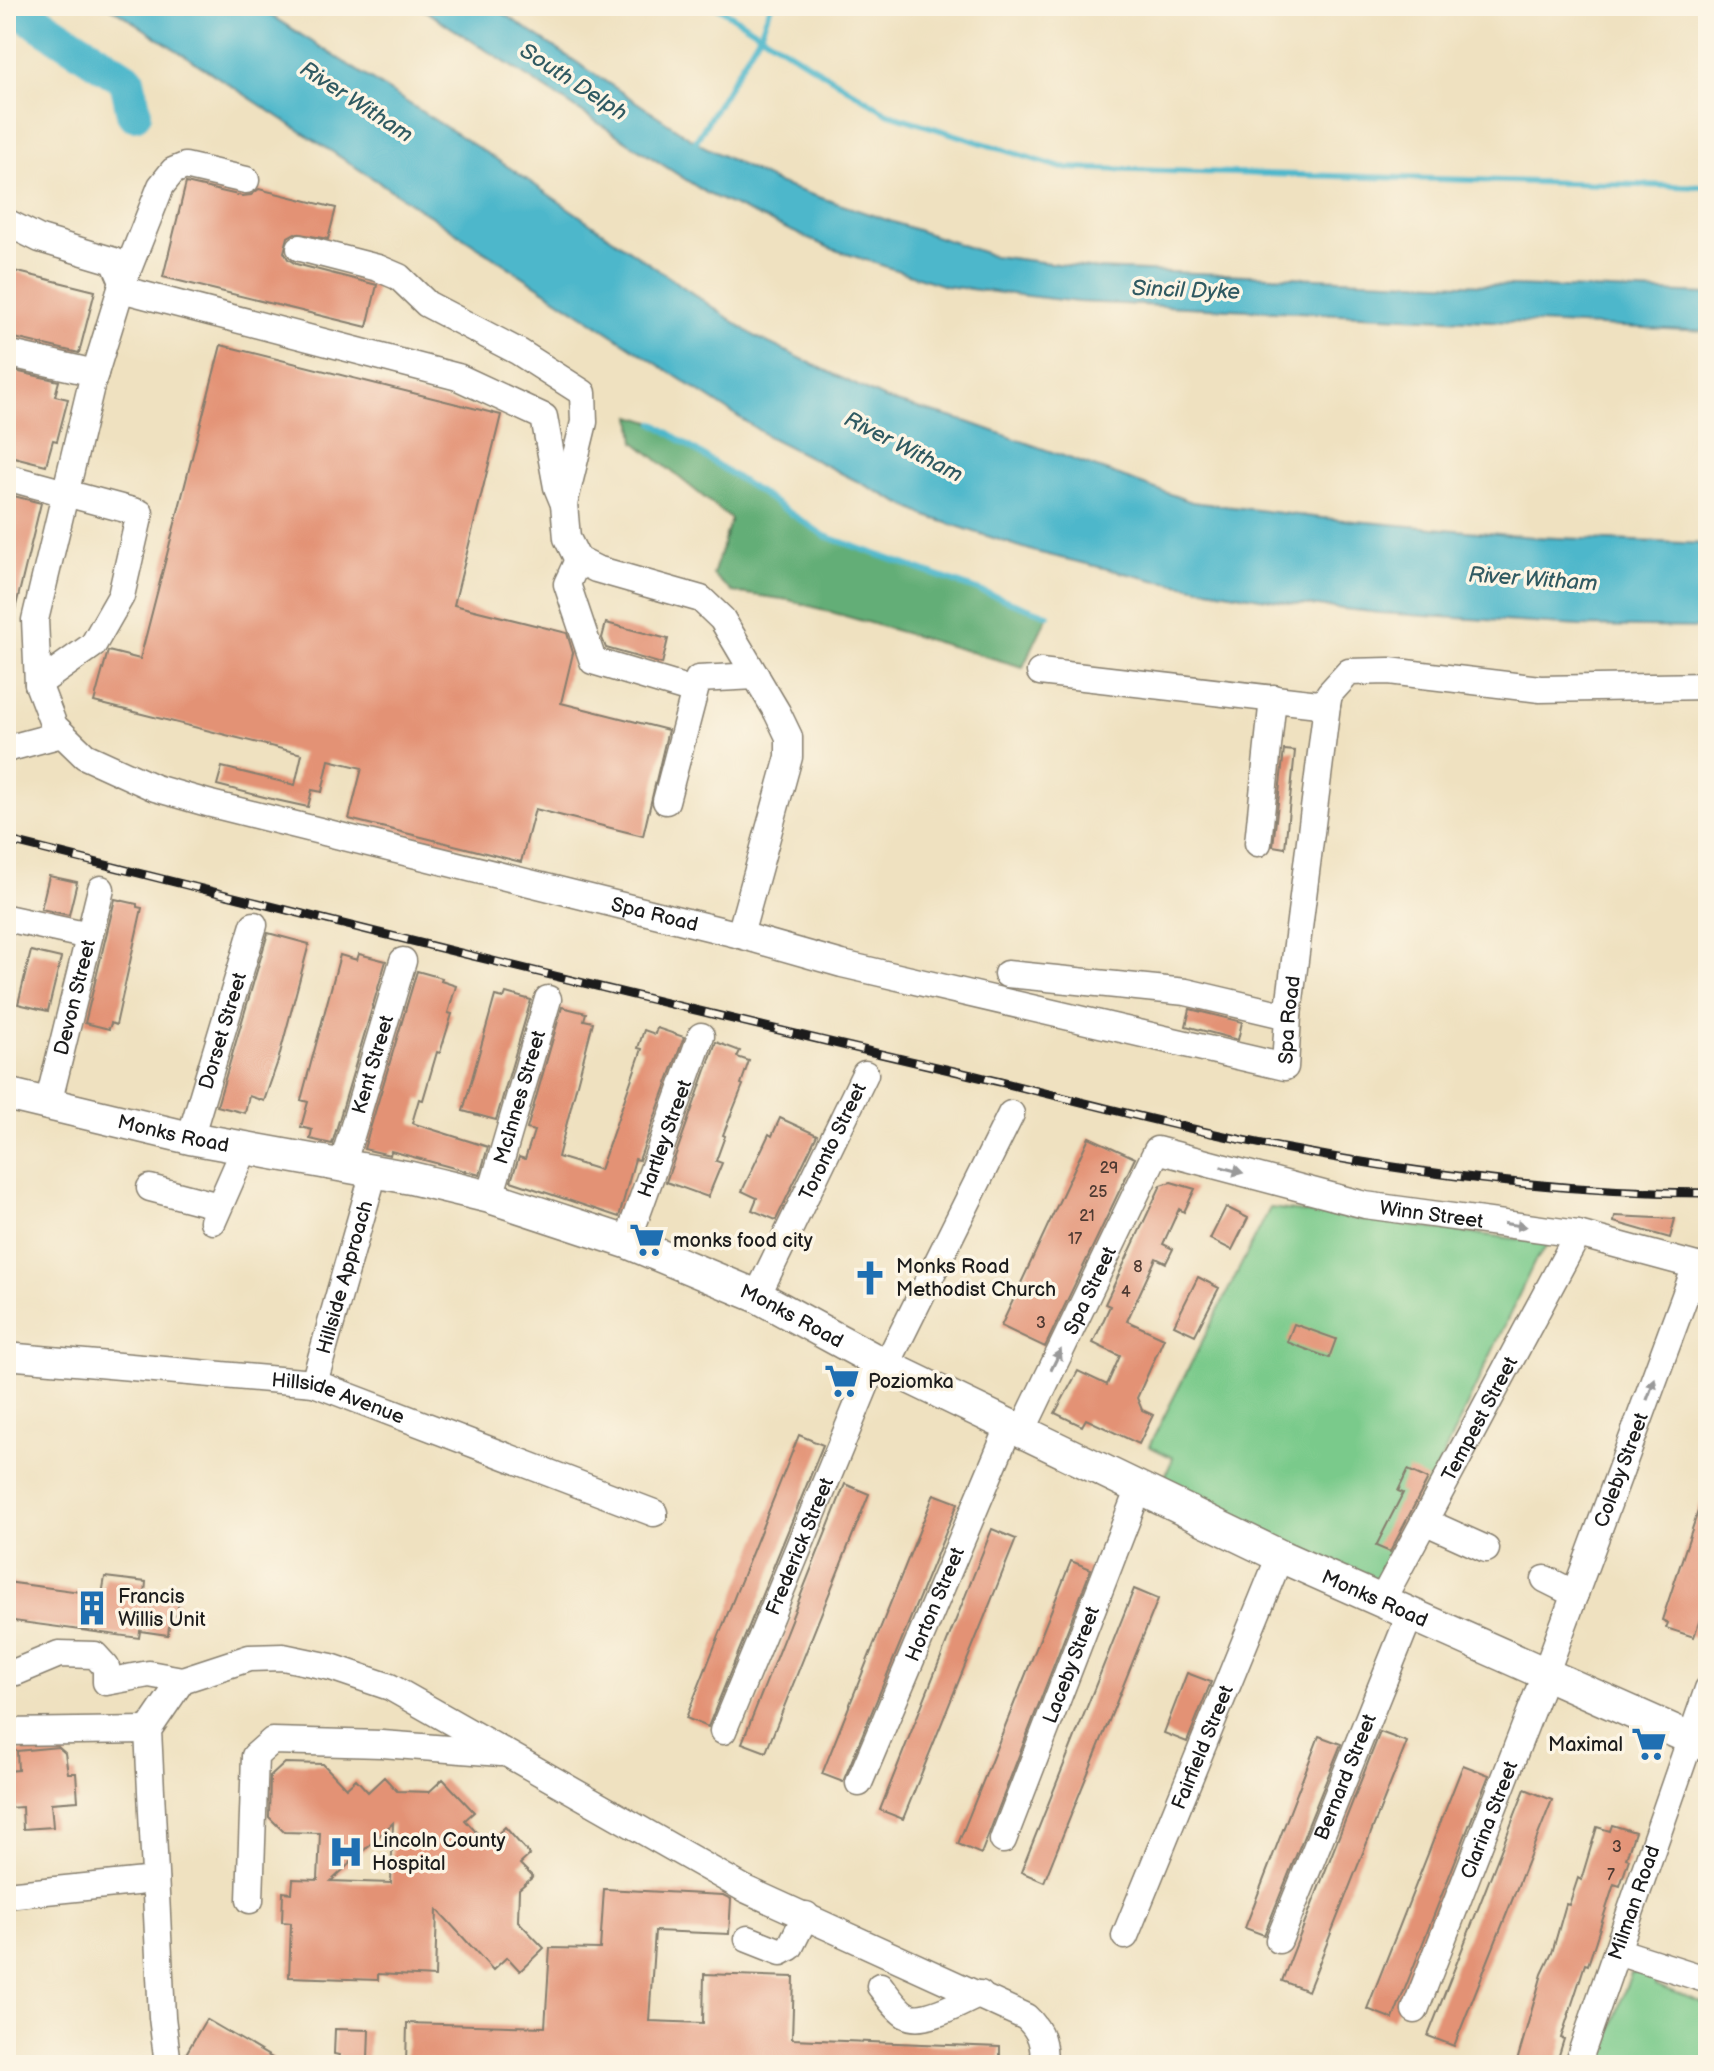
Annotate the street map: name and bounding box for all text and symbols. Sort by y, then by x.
water label: South Delph [514,38,632,127]
water label: River Witham [295,56,418,149]
water label: Sincil Dyke [1131,275,1241,306]
water label: River Witham [840,406,967,489]
water label: River Witham [1467,562,1598,597]
street label: Spa Road [609,893,701,937]
street label: Devon Street [50,937,101,1058]
street label: Dorset Street [194,970,252,1092]
street label: Spa Road [1274,974,1306,1065]
street label: Kent Street [347,1012,399,1117]
street label: McInnes Street [489,1028,551,1167]
street label: Hartley Street [633,1077,697,1201]
street label: Toronto Street [794,1079,872,1204]
street label: Monks Road [115,1110,231,1158]
house number: 29 [1100,1159,1118,1178]
one-way arrow [1220,1165,1245,1177]
house number: 25 [1089,1183,1107,1202]
street label: Winn Street [1378,1196,1485,1234]
street label: Hillside Approach [312,1198,378,1357]
house number: 21 [1079,1207,1095,1226]
one-way arrow [1502,1219,1527,1232]
supermarket icon: monks food city [628,1221,666,1259]
place label: monks food city [673,1229,813,1253]
house number: 17 [1068,1230,1082,1249]
street label: Spa Street [1059,1243,1122,1339]
place label: Monks Road Methodist Church [896,1255,1056,1302]
house number: 8 [1133,1258,1143,1277]
church icon: Monks Road Methodist Church [851,1259,889,1297]
street label: Monks Road [737,1279,847,1354]
house number: 4 [1121,1283,1131,1302]
house number: 3 [1036,1314,1046,1333]
one-way arrow [1049,1349,1063,1372]
street label: Tempest Street [1437,1353,1523,1486]
supermarket icon: Poziomka [823,1362,861,1400]
street label: Hillside Avenue [270,1368,408,1430]
place label: Poziomka [868,1370,954,1394]
one-way arrow [1645,1377,1658,1401]
street label: Coleby Street [1589,1410,1654,1531]
street label: Frederick Street [761,1474,839,1619]
street label: Horton Street [901,1544,970,1665]
street label: Monks Road [1318,1565,1431,1633]
place label: Francis Willis Unit [118,1585,206,1632]
building icon: Francis Willis Unit [73,1589,111,1627]
street label: Laceby Street [1038,1603,1105,1727]
street label: Fairfield Street [1167,1682,1239,1813]
street label: Bernard Street [1310,1711,1382,1844]
supermarket icon: Maximal [1630,1725,1668,1763]
place label: Maximal [1548,1733,1623,1757]
street label: Clarina Street [1456,1758,1523,1882]
place label: Lincoln County Hospital [372,1829,506,1876]
hospital icon: Lincoln County Hospital [327,1833,365,1871]
house number: 3 [1612,1838,1622,1857]
street label: Milman Road [1604,1843,1666,1963]
house number: 7 [1607,1866,1615,1885]

